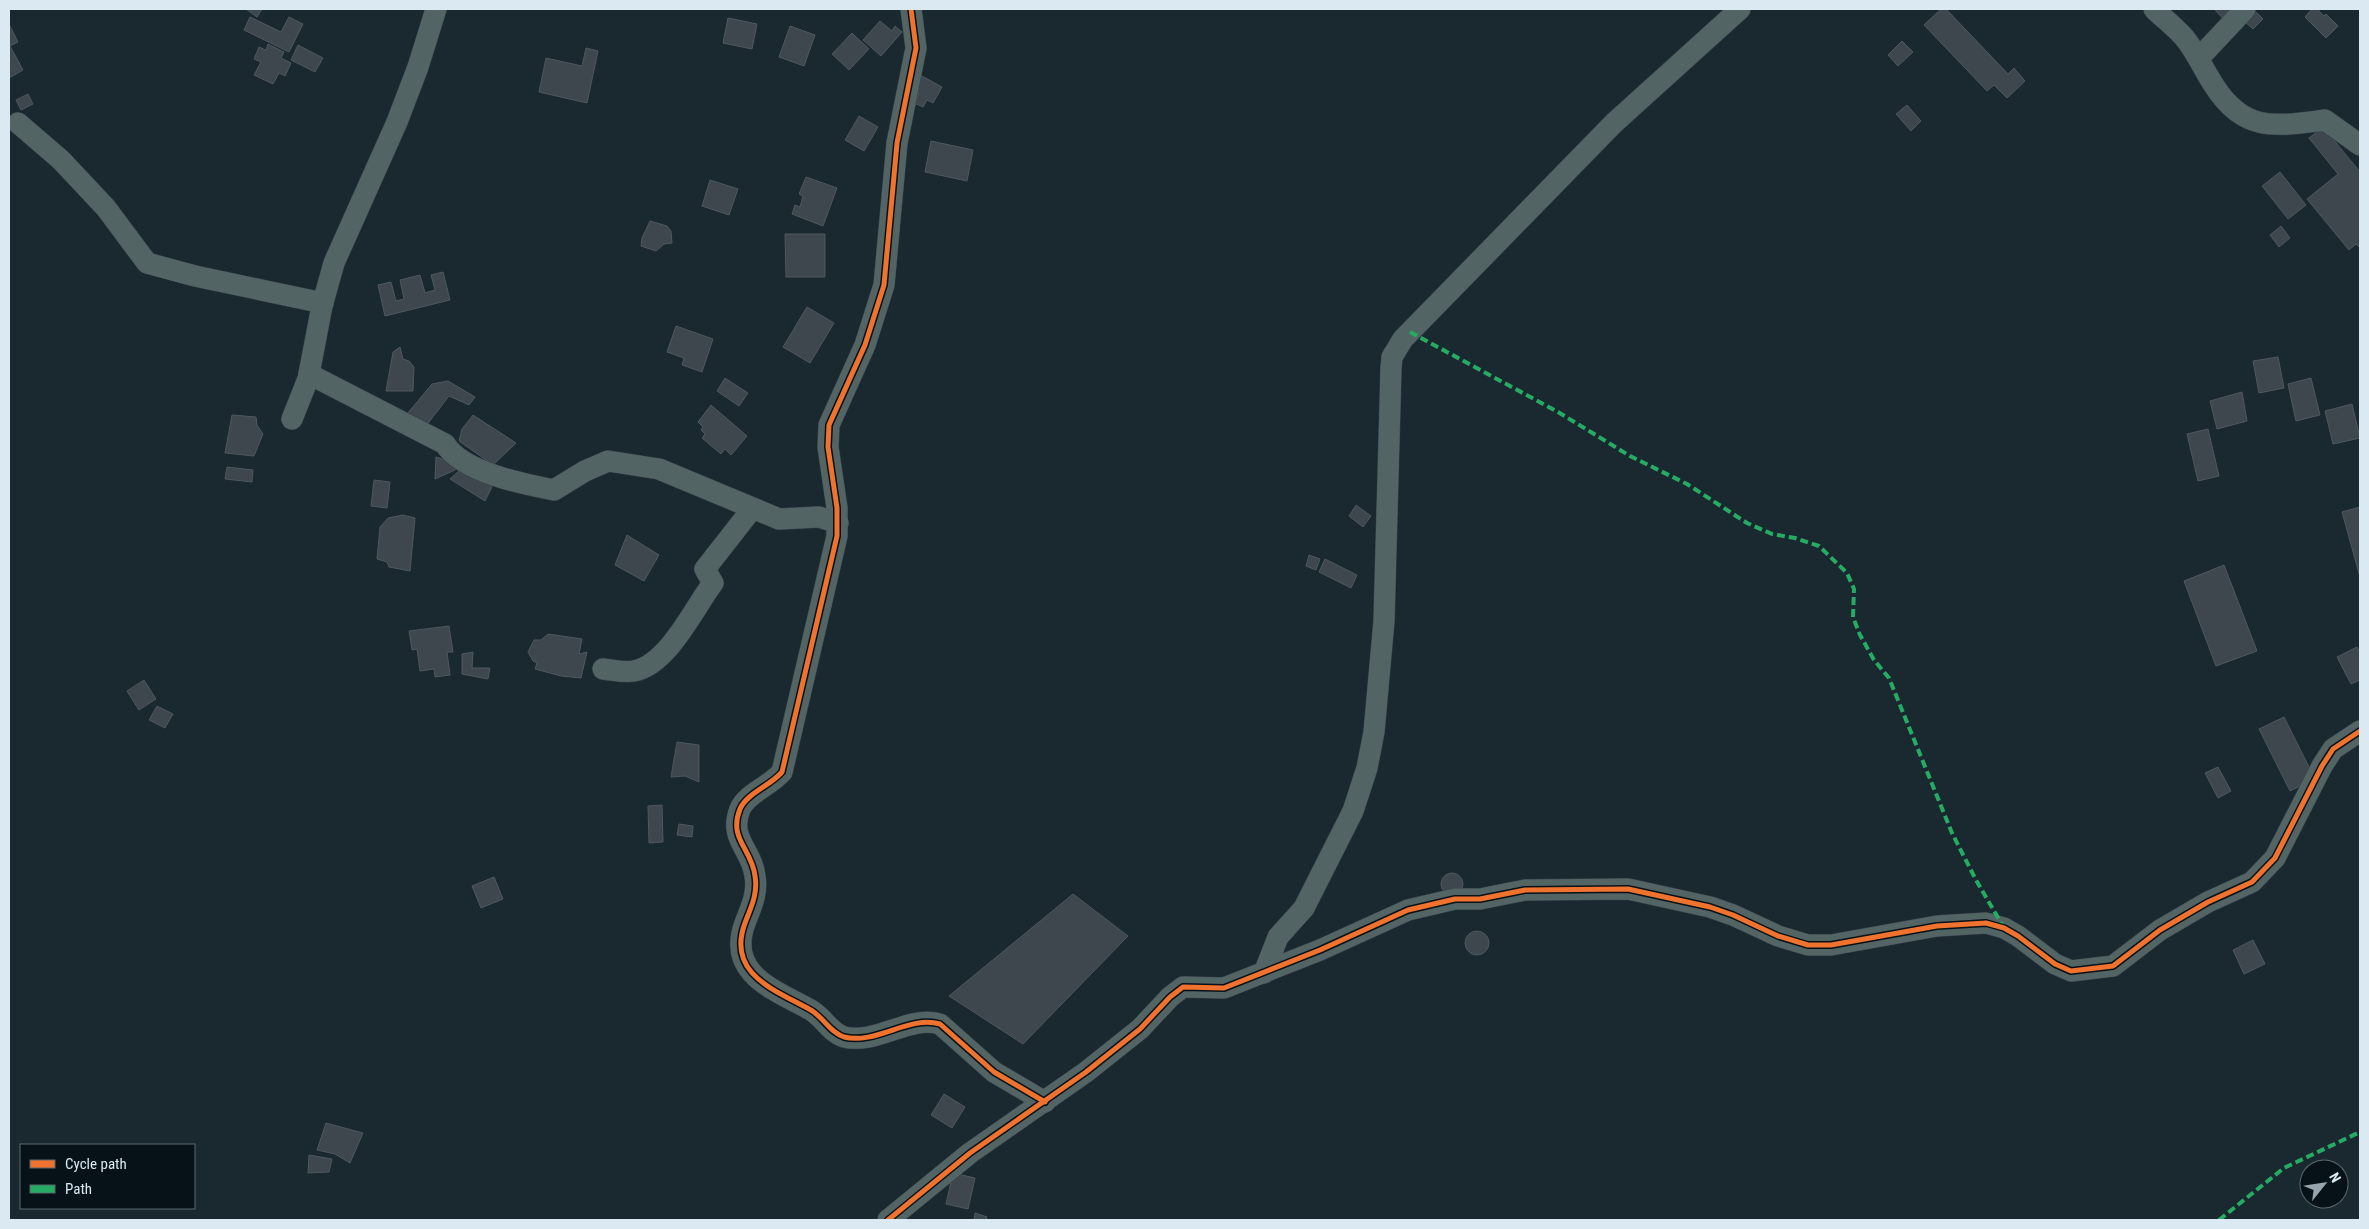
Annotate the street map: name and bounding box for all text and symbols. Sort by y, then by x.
legend [20,1144,195,1209]
text: Cycle path [65,1155,127,1173]
north arrow [2299,1159,2349,1209]
text: N [2326,1170,2344,1185]
text: Path [65,1180,92,1198]

